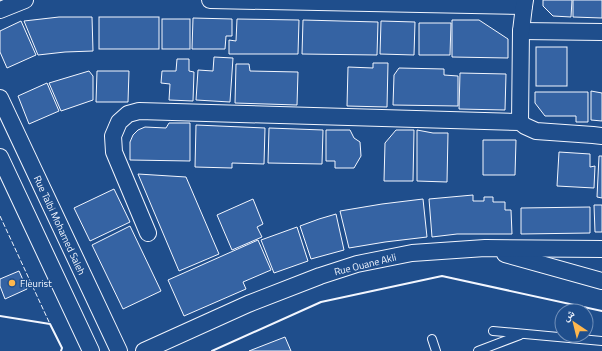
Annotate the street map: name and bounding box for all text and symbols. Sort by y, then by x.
street label: Rue Talbi Mohamed Saleh [30,173,89,277]
street label: Rue Ouane Akli [333,250,398,279]
place label: Fleurist [20,276,52,291]
marker: Fleurist [7,278,17,288]
north arrow [554,303,594,343]
text: ش [559,305,578,325]

